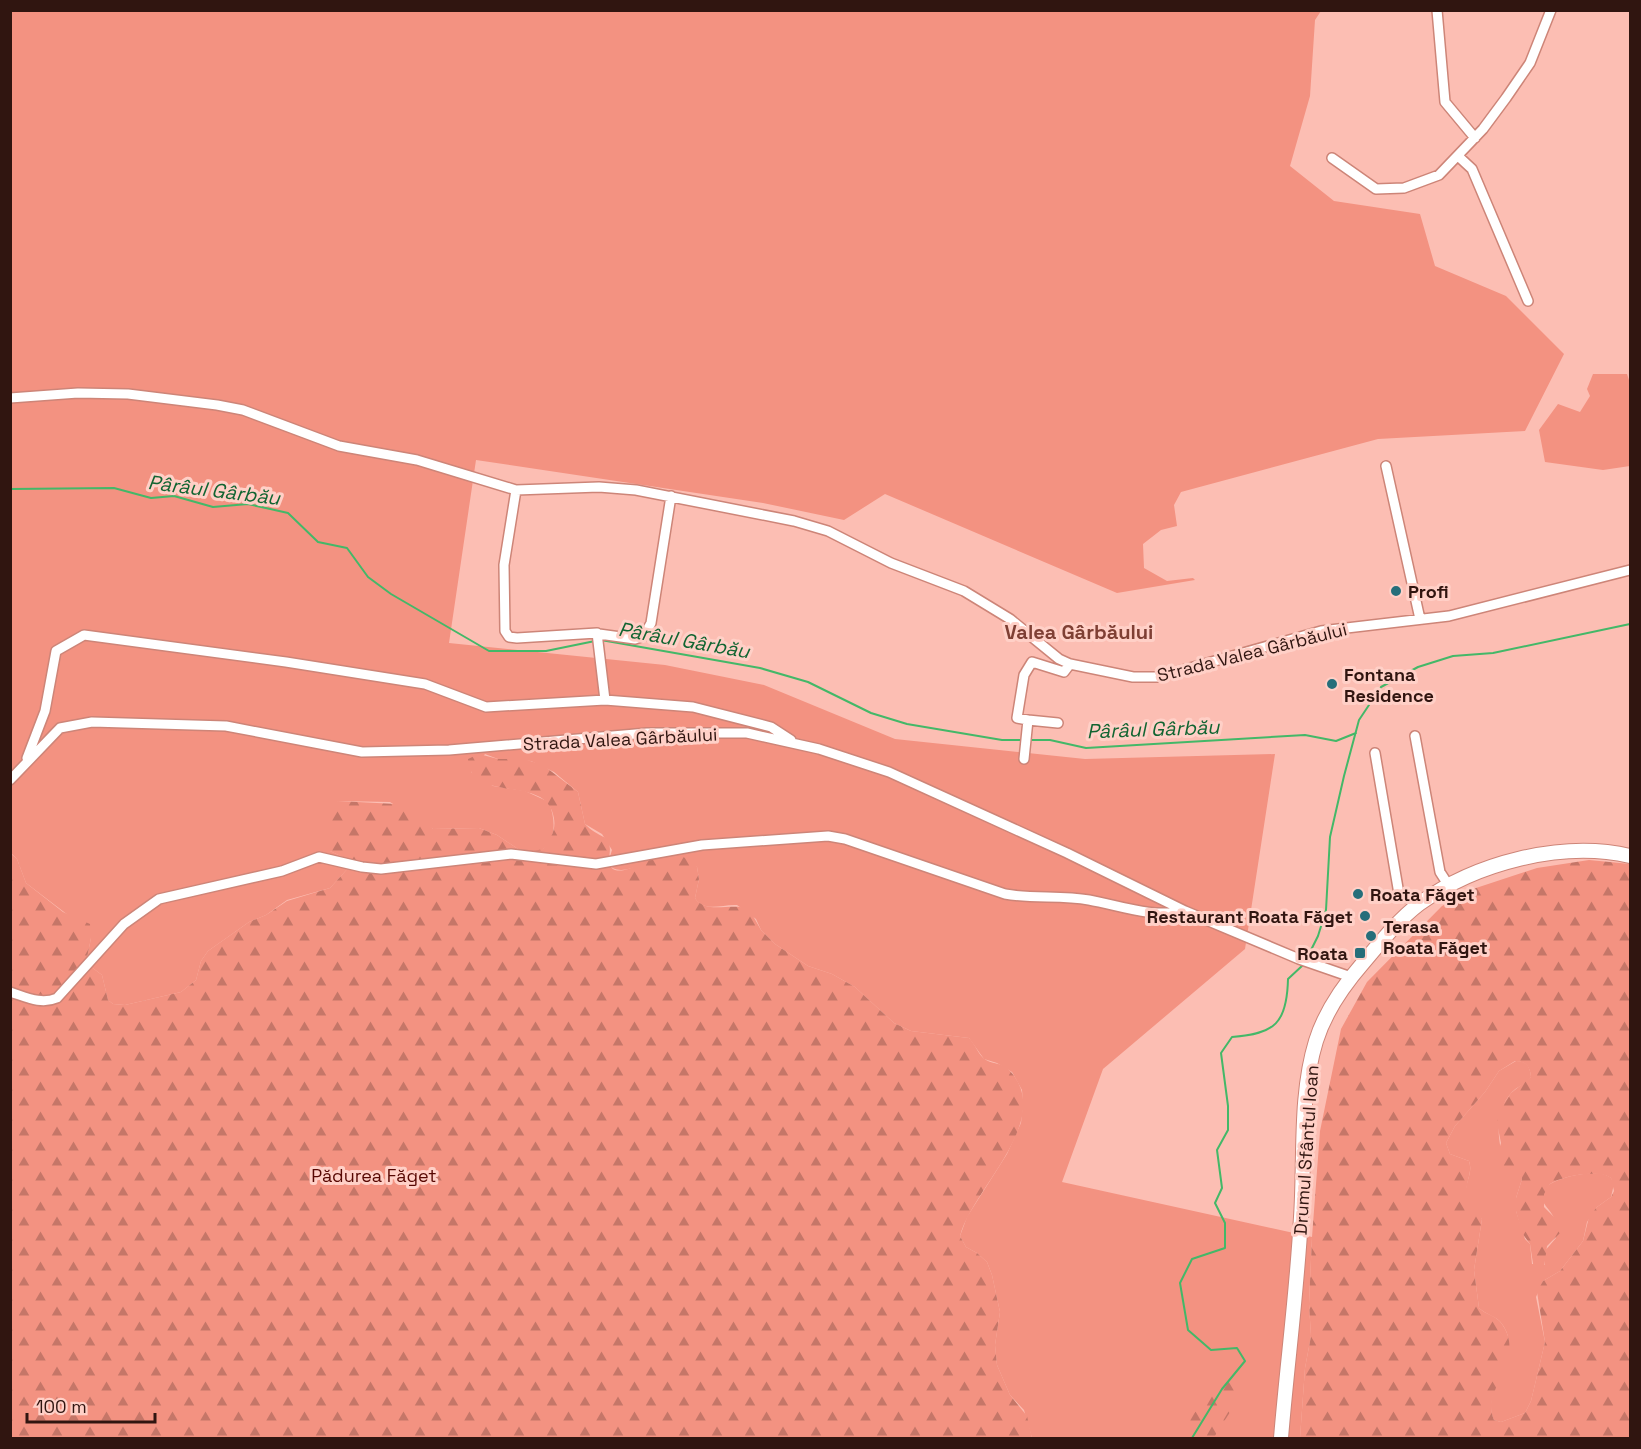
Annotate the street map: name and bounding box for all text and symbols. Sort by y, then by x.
water label: Pârâul Gârbău [147,469,283,511]
place label: Profi [1408,580,1449,603]
marker: Profi [1389,584,1403,598]
water label: Pârâul Gârbău [616,616,753,665]
street label: Strada Valea Gârbăului [1155,617,1349,687]
district label: Valea Gârbăului [1005,619,1153,645]
place label: Fontana Residence [1344,663,1434,707]
marker: Fontana Residence [1325,677,1339,691]
water label: Pârâul Gârbău [1086,714,1221,744]
street label: Strada Valea Gârbăului [522,722,718,756]
place label: Roata Făget [1370,883,1475,906]
marker: Roata Făget [1351,887,1365,901]
place label: Restaurant Roata Făget [1147,905,1353,928]
marker: Restaurant Roata Făget [1358,909,1372,923]
place label: Terasa Roata Făget [1383,915,1488,959]
marker: Terasa Roata Făget [1364,929,1378,943]
place label: Roata [1297,942,1349,965]
marker: Roata [1353,946,1367,960]
street label: Drumul Sfântul Ioan [1289,1064,1323,1236]
park label: Pădurea Făget [311,1164,437,1187]
scale bar [27,1386,154,1424]
text: 100 m [36,1395,87,1418]

